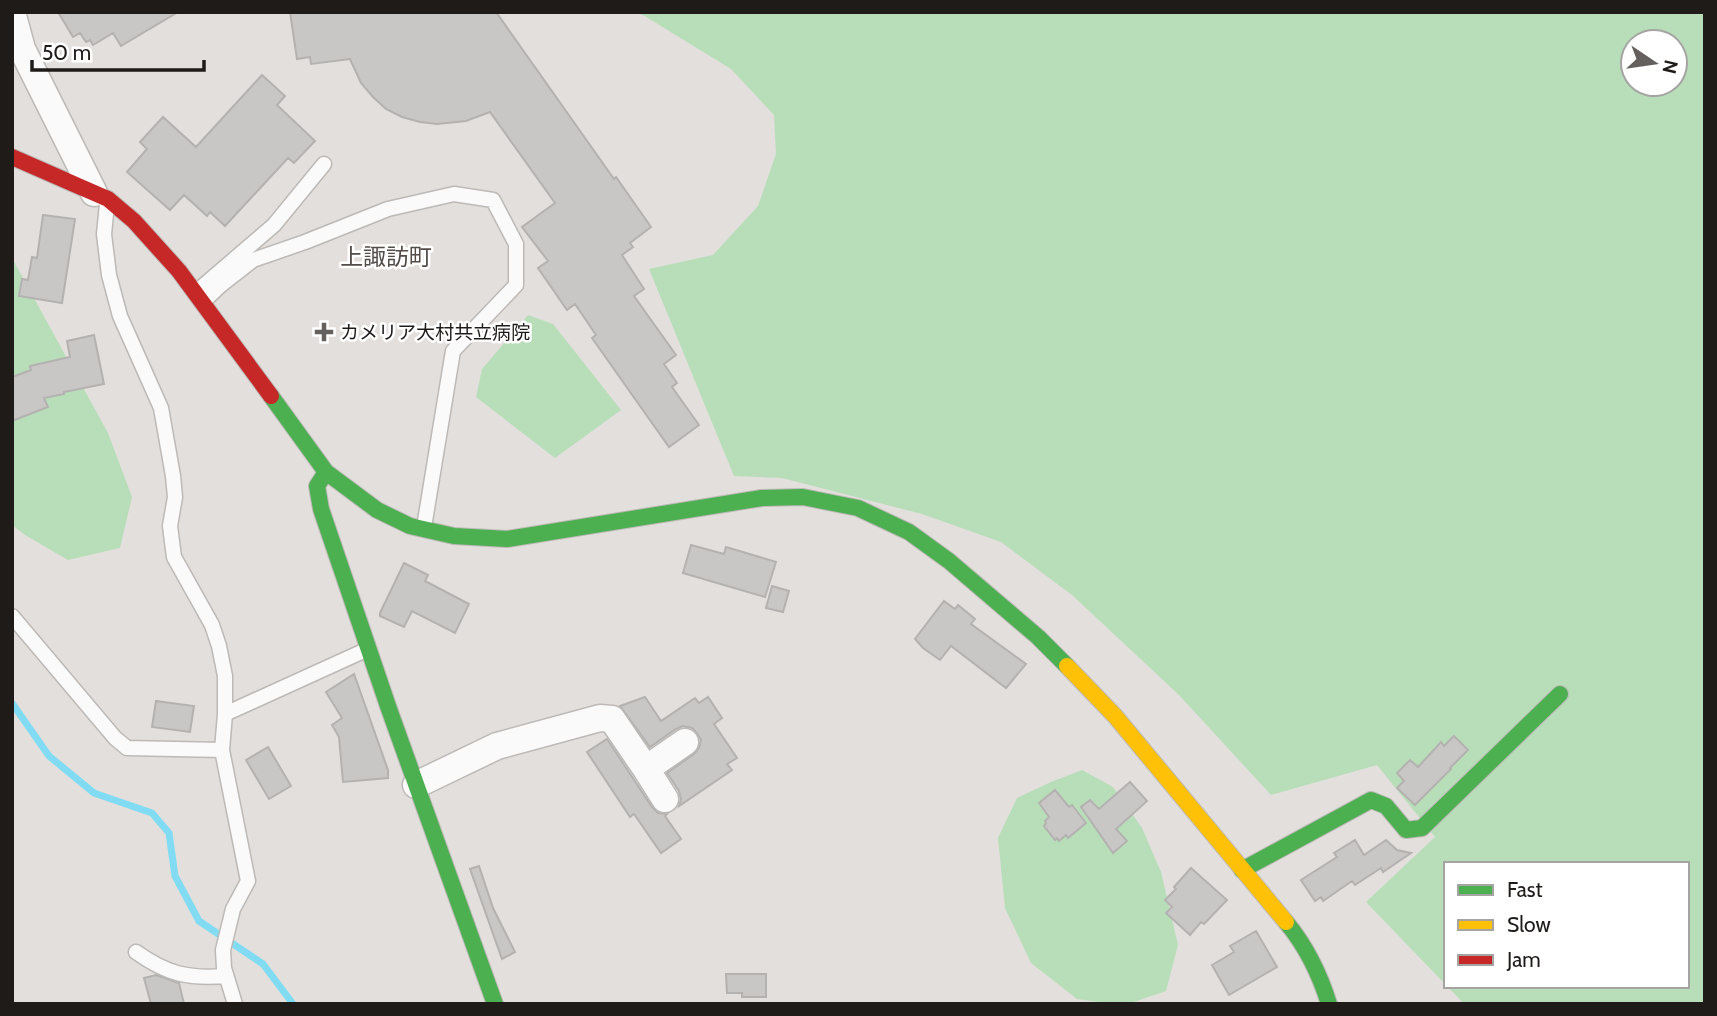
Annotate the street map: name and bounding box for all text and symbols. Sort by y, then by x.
scale bar [32,28,203,72]
north arrow [1619,28,1689,98]
text: 50 m [42,40,91,65]
text: N [1657,58,1683,76]
district label: 上諏訪町 [340,243,432,271]
place label: カメリア大村共立病院 [340,321,530,344]
marker: カメリア大村共立病院 [314,322,334,342]
legend [1444,862,1689,988]
text: Fast [1507,877,1543,902]
text: Slow [1507,912,1551,937]
text: Jam [1506,947,1541,972]

